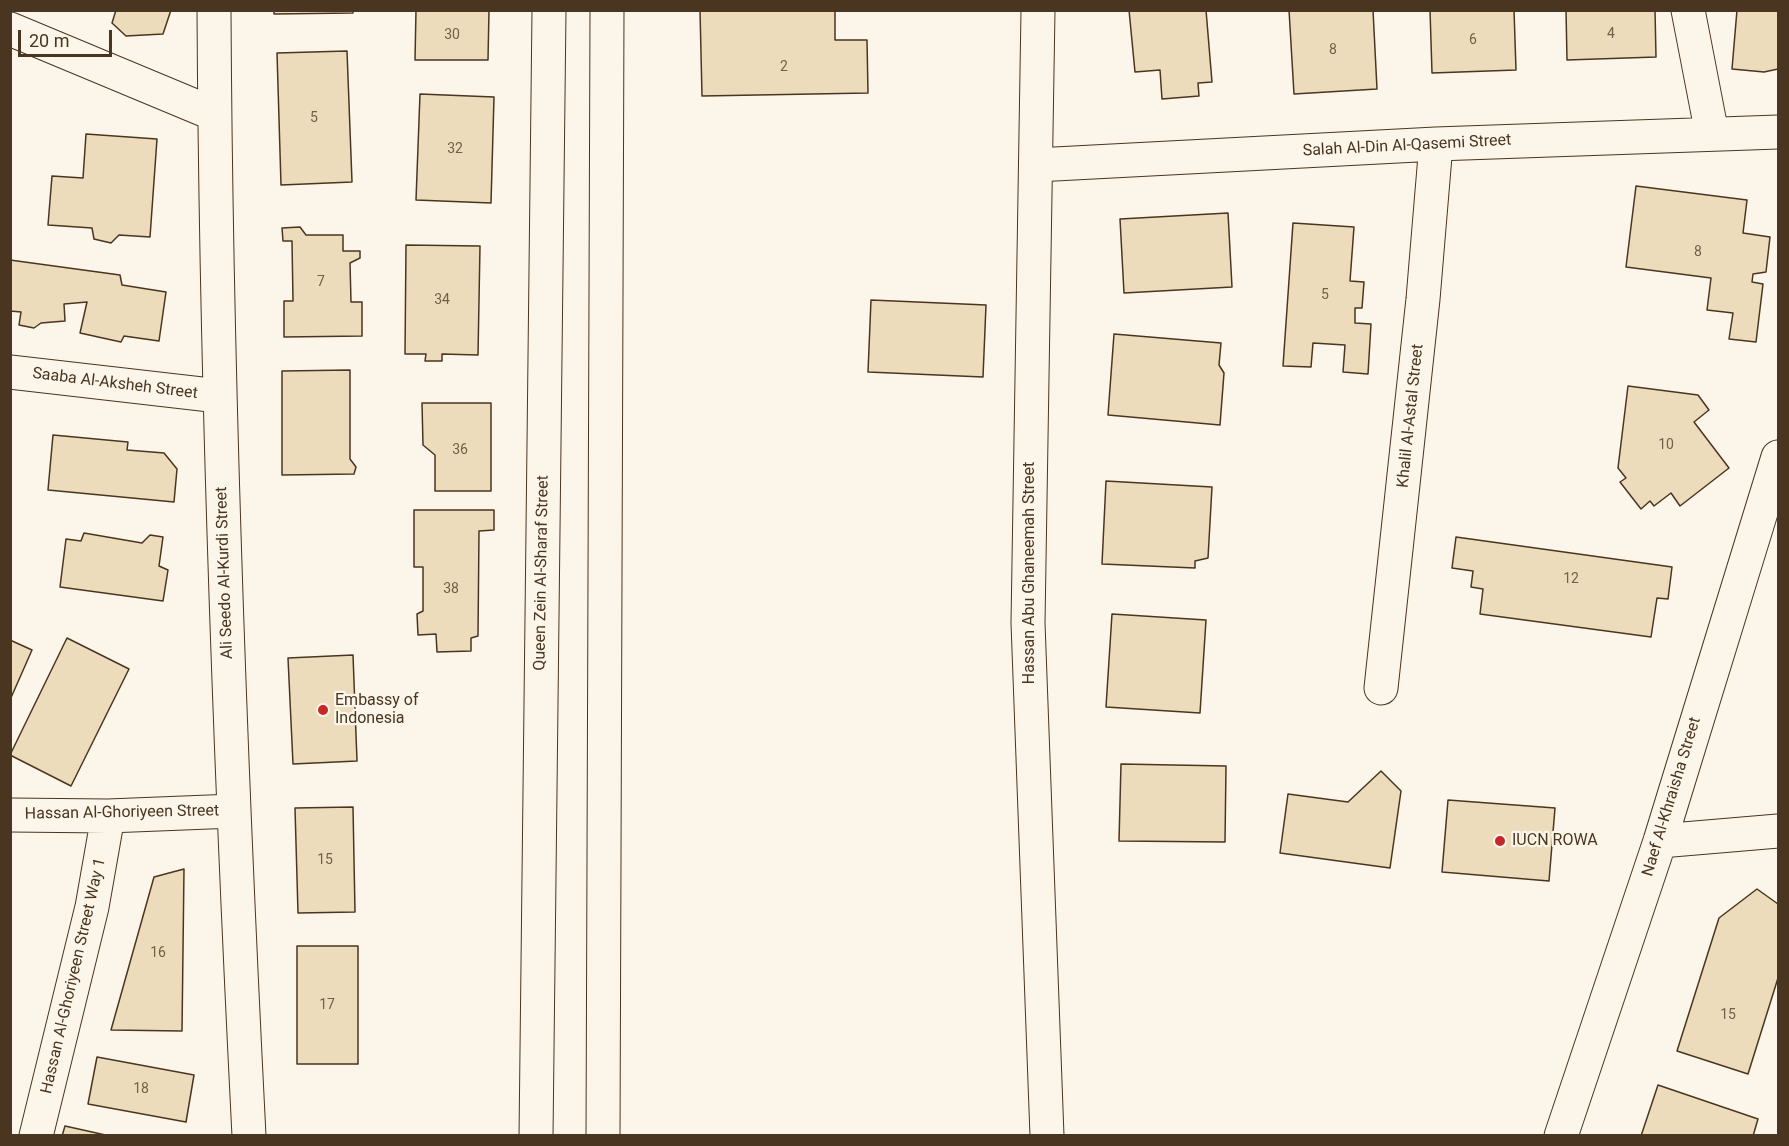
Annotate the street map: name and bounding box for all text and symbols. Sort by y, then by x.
scale bar [21,18,116,56]
house number: 4 [1607,26,1615,42]
house number: 30 [444,27,460,43]
text: 20 m [29,30,69,51]
house number: 6 [1469,32,1477,48]
house number: 8 [1329,42,1337,58]
house number: 2 [780,59,788,75]
house number: 5 [310,110,318,126]
street label: Salah Al-Din Al-Qasemi Street [1302,131,1512,161]
house number: 32 [447,141,463,157]
house number: 8 [1694,244,1702,260]
house number: 7 [317,274,325,290]
house number: 5 [1321,287,1329,303]
house number: 34 [434,292,450,308]
street label: Khalil Al-Astal Street [1394,343,1428,489]
street label: Saaba Al-Aksheh Street [31,364,199,404]
house number: 10 [1658,437,1674,453]
house number: 36 [452,442,468,458]
street label: Hassan Abu Ghaneemah Street [1020,462,1040,684]
street label: Queen Zein Al-Sharaf Street [531,475,553,671]
street label: Ali Seedo Al-Kurdi Street [212,486,238,660]
house number: 12 [1563,571,1579,587]
house number: 38 [443,581,459,597]
place label: Embassy of Indonesia [335,691,419,729]
marker: Embassy of Indonesia [316,703,330,717]
street label: Naef Al-Khraisha Street [1639,715,1705,879]
street label: Hassan Al-Ghoriyeen Street [25,802,219,824]
place label: IUCN ROWA [1512,831,1598,851]
marker: IUCN ROWA [1493,834,1507,848]
house number: 15 [317,852,333,868]
street label: Hassan Al-Ghoriyeen Street Way 1 [37,856,111,1096]
house number: 16 [150,945,166,961]
house number: 17 [319,997,335,1013]
house number: 15 [1720,1007,1736,1023]
house number: 18 [133,1081,149,1097]

